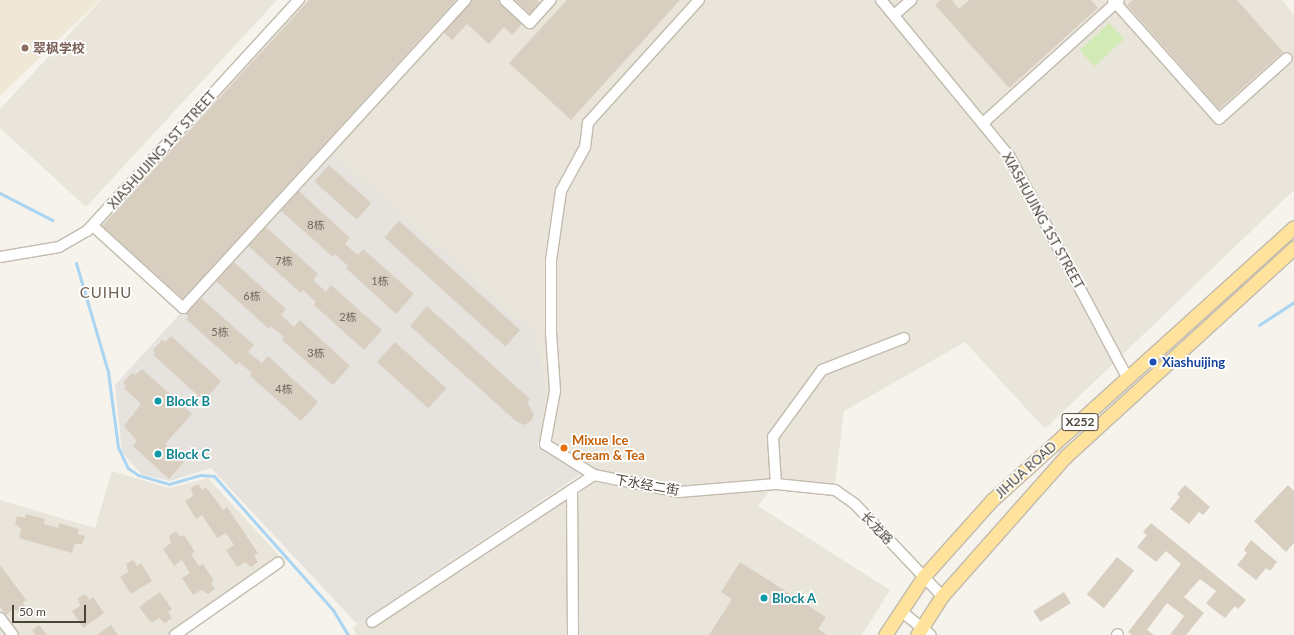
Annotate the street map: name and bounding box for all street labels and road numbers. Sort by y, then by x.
street label: XIASHUIJING 1ST STREET [105,88,219,212]
street label: XIASHUIJING 1ST STREET [999,150,1087,292]
road number: X252 [1061,412,1099,432]
street label: JIHUA ROAD [992,438,1060,502]
street label: 下水经二街 [614,472,680,498]
street label: 长龙路 [858,509,896,547]

